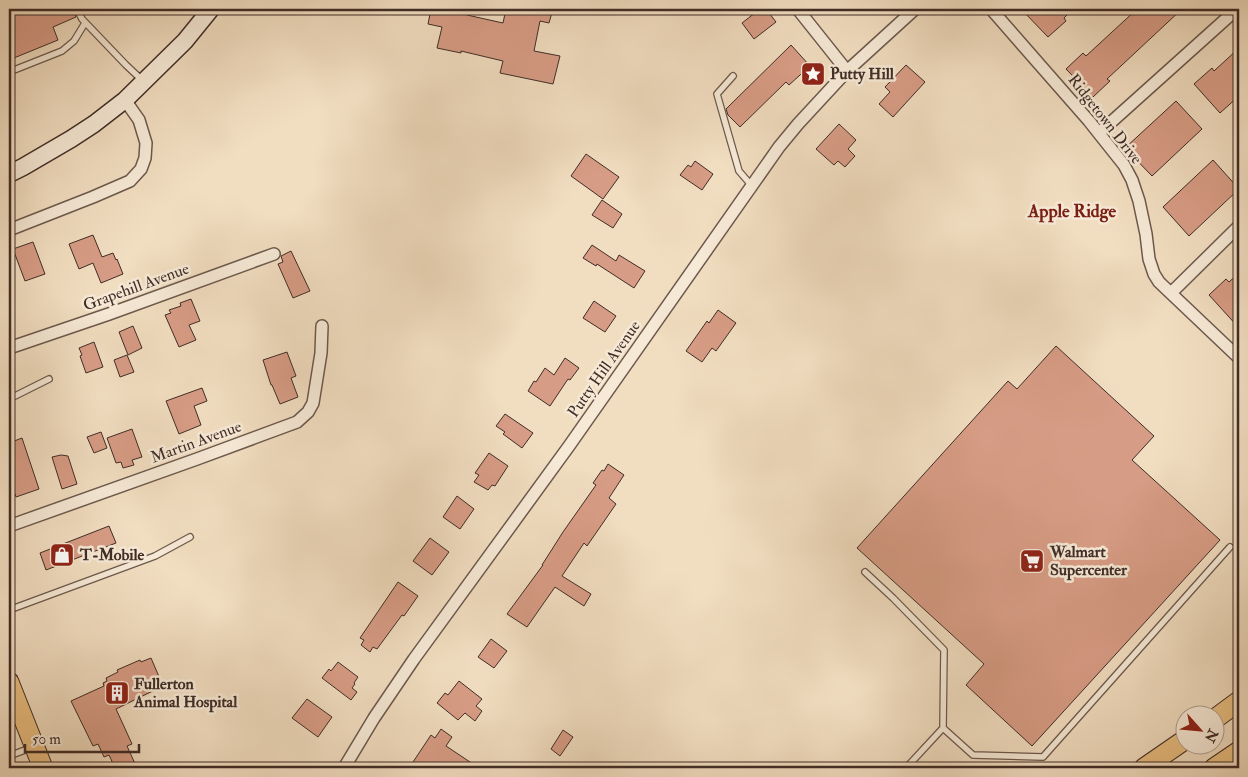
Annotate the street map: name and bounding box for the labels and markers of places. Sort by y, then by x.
place icon: Putty Hill [800,61,826,87]
place label: Putty Hill [830,64,895,85]
shop icon: T-Mobile [49,542,75,568]
place label: Walmart Supercenter [1049,542,1128,581]
place label: T-Mobile [79,545,145,565]
supermarket icon: Walmart Supercenter [1019,548,1045,574]
place label: Fullerton Animal Hospital [133,674,238,713]
building icon: Fullerton Animal Hospital [104,680,130,706]

